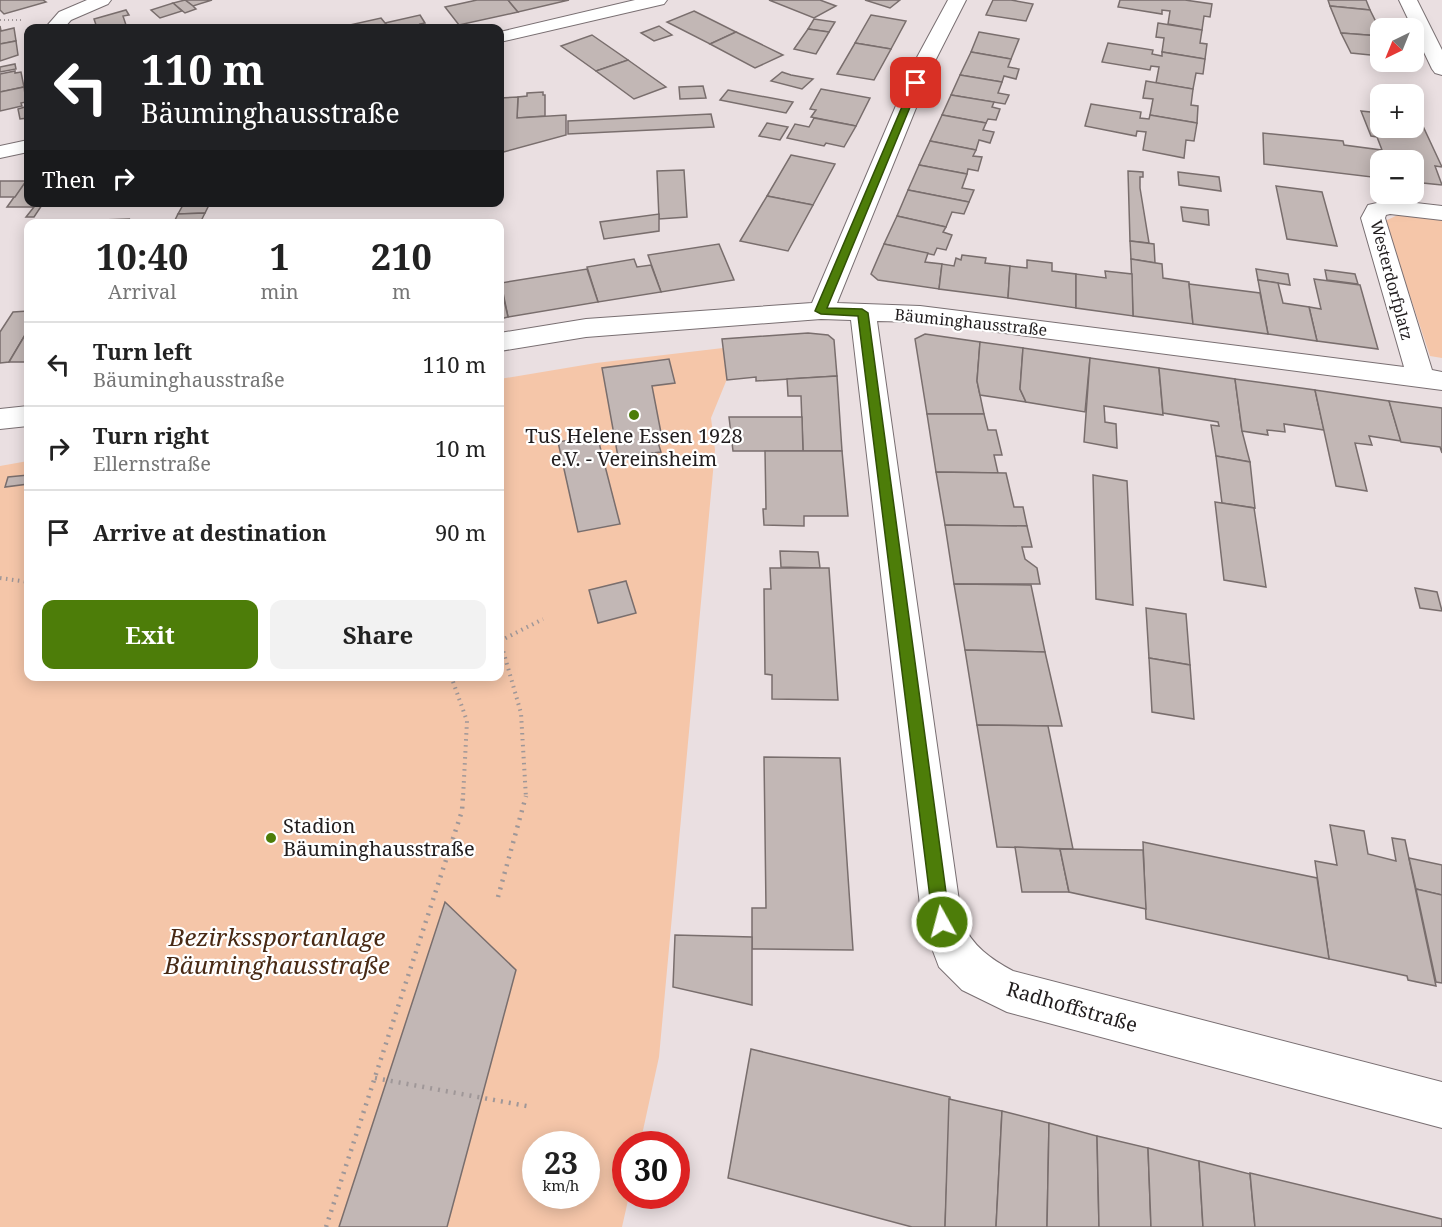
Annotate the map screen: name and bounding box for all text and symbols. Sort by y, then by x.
north arrow [1370,18,1424,72]
map controls [1370,18,1424,204]
text: 110 m [141,40,265,97]
icon: left [42,48,120,126]
pin [890,57,941,108]
icon: arrive [899,66,932,99]
button: + [1370,84,1424,138]
text: Bäuminghausstraße [141,94,400,131]
button: − [1370,150,1424,204]
icon: right [107,162,140,195]
text: Then [42,164,95,194]
street label: Westerdorfplatz [1365,218,1419,342]
text: 10:40 [96,232,188,281]
text: 1 [269,232,290,281]
text: 210 [371,232,432,281]
text: Arrival [108,278,176,305]
text: min [261,278,299,305]
text: m [392,278,411,305]
street label: Bäuminghausstraße [894,303,1048,341]
text: Turn left [93,336,192,366]
icon: left [42,348,75,381]
text: 110 m [423,349,486,379]
text: Bäuminghausstraße [93,366,285,393]
marker: TuS Helene Essen 1928 e.V. - Vereinsheim [627,408,641,422]
text: Turn right [93,420,209,450]
place label: TuS Helene Essen 1928 e.V. - Vereinsheim [525,422,743,472]
icon: right [42,432,75,465]
text: 10 m [435,433,486,463]
text: Ellernstraße [93,450,211,477]
icon: arrive [42,516,75,549]
text: Arrive at destination [93,517,327,547]
text: 90 m [435,517,486,547]
button: Exit [42,600,258,669]
button: Share [270,600,486,669]
place label: Stadion Bäuminghausstraße [283,812,475,862]
marker: Stadion Bäuminghausstraße [264,831,278,845]
position arrow [910,890,974,954]
park label: Bezirkssportanlage Bäuminghausstraße [163,920,390,981]
street label: Radhoffstraße [1004,975,1141,1038]
speed limit sign: 30 [612,1131,690,1209]
text: 23 [544,1142,578,1183]
text: km/h [543,1175,579,1195]

